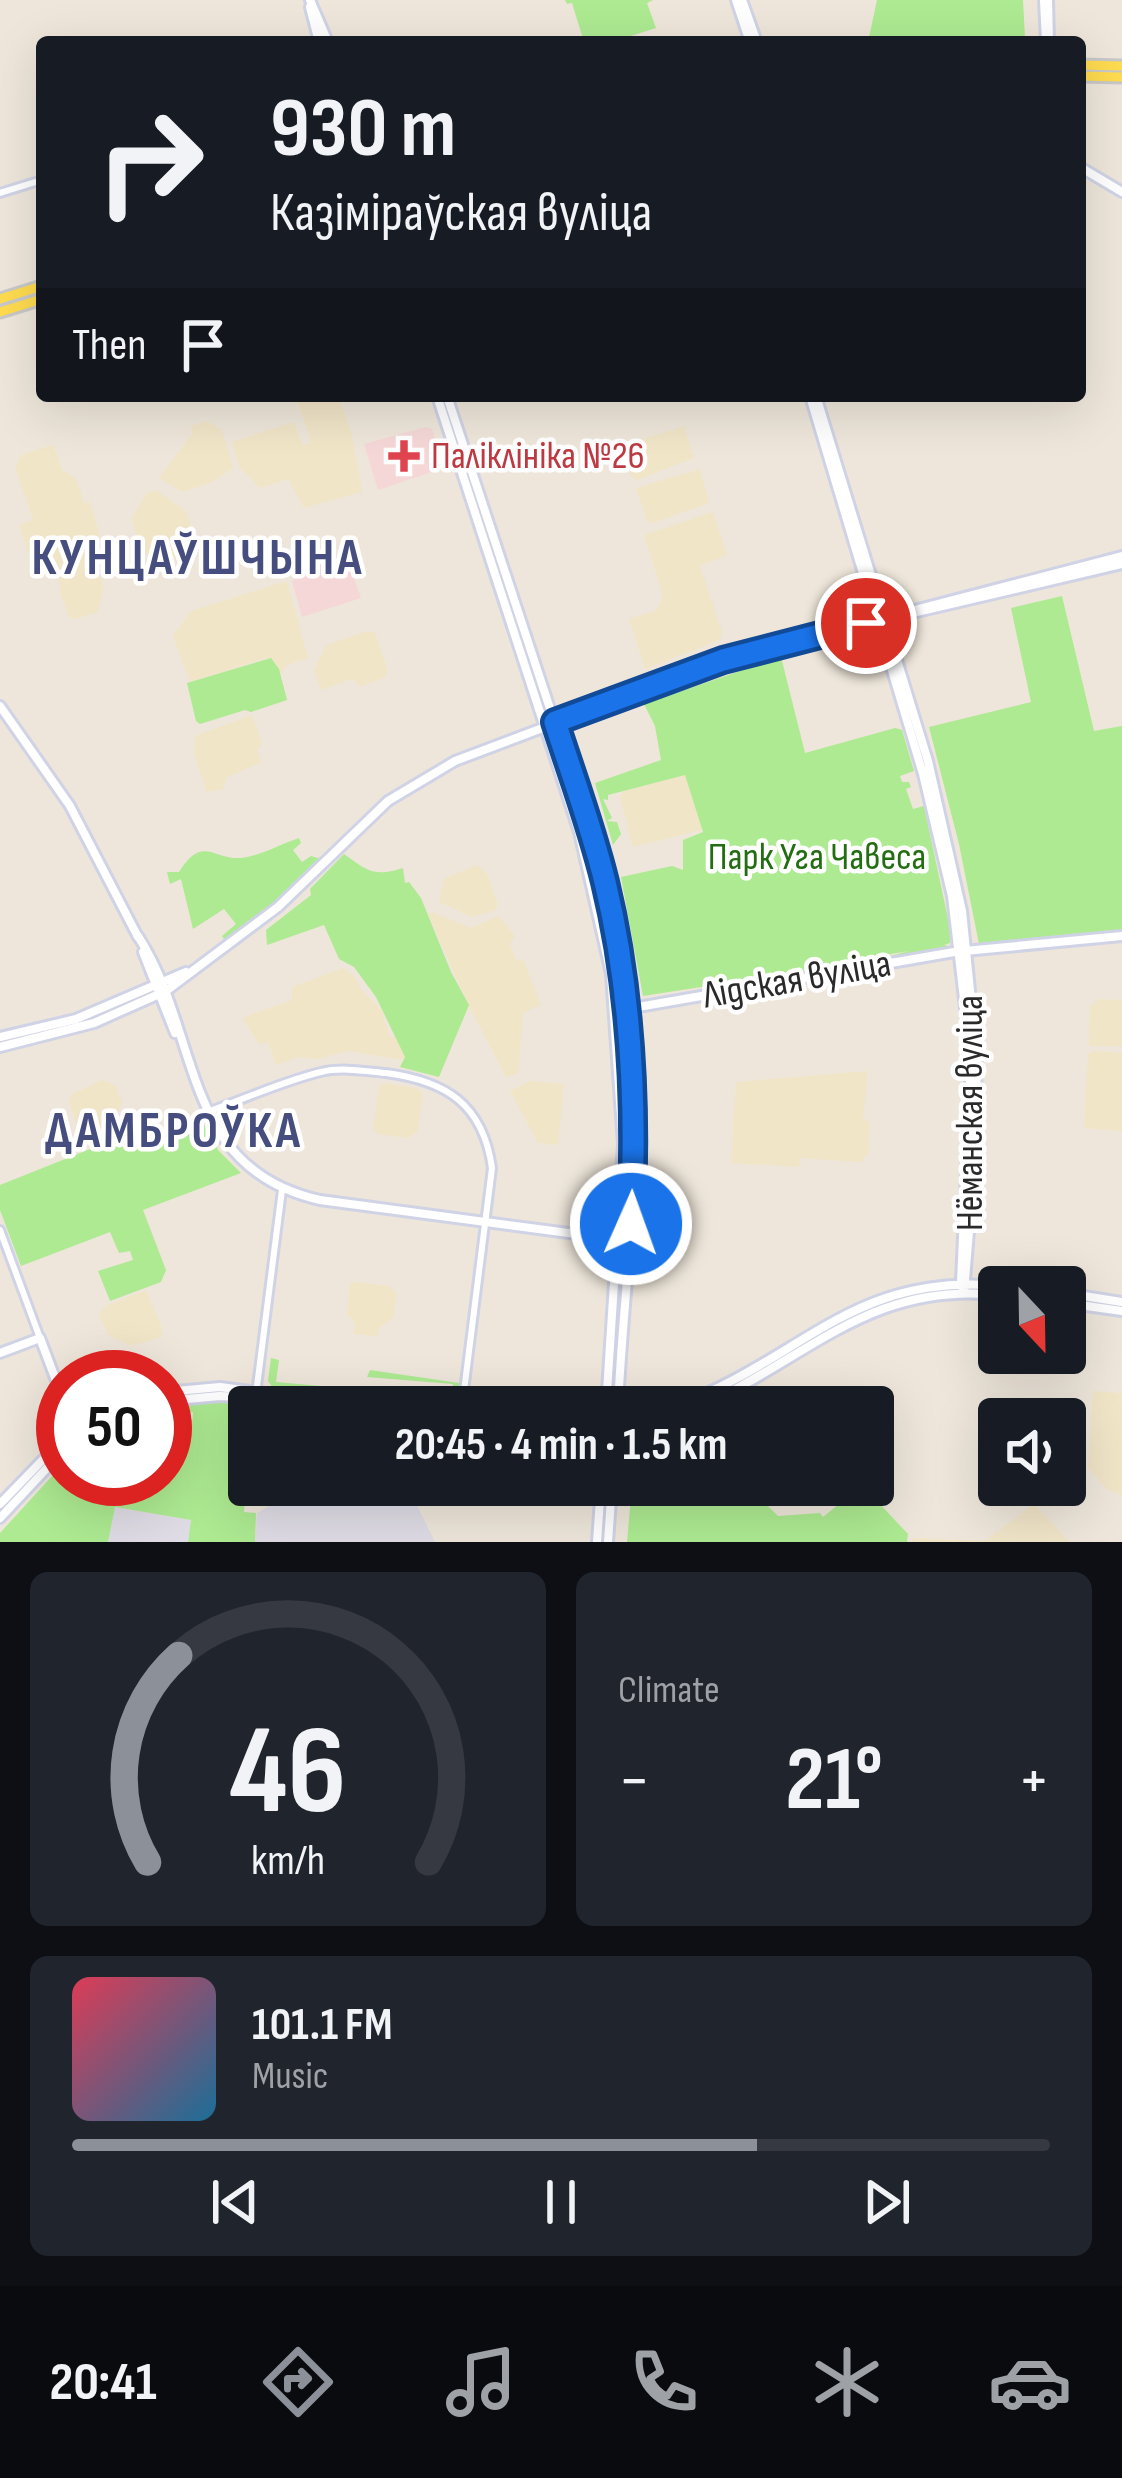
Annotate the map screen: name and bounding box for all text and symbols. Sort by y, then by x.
text: 930 m [270,79,456,180]
icon: right [72,84,228,240]
text: Казіміраўская вуліца [270,181,652,246]
icon: arrive [170,312,236,378]
text: Then [72,318,146,373]
place label: Паліклініка №26 [431,433,645,480]
marker: Паліклініка №26 [388,440,420,472]
district label: КУНЦАЎШЧЫНА [32,528,364,589]
pin [815,572,917,674]
icon: arrive [833,590,899,656]
park label: Парк Уга Чавеса [708,834,926,881]
street label: Лідская вуліца [698,940,895,1020]
street label: Нёманская вуліца [947,995,994,1231]
district label: ДАМБРОЎКА [45,1101,303,1162]
position arrow [568,1161,694,1287]
north arrow [978,1266,1086,1374]
map controls [978,1266,1086,1506]
speed limit sign: 50 [36,1350,192,1506]
button: sound [978,1398,1086,1506]
text: 20:45 · 4 min · 1.5 km [395,1418,727,1473]
text: Climate [618,1667,720,1714]
text: 46 [230,1699,346,1848]
text: 21° [785,1727,883,1835]
text: − [618,1742,650,1821]
text: + [1018,1742,1050,1821]
text: km/h [251,1835,325,1887]
text: 101.1 FM [252,1998,392,2053]
text: Music [252,2053,328,2100]
icon: previous [202,2169,268,2235]
icon: pause [528,2169,594,2235]
icon: next [854,2169,920,2235]
icon: directions [256,2340,340,2424]
icon: music [439,2340,523,2424]
icon: phone [622,2340,706,2424]
icon: climate [805,2340,889,2424]
icon: car [988,2340,1072,2424]
text: 20:41 [50,2350,157,2415]

